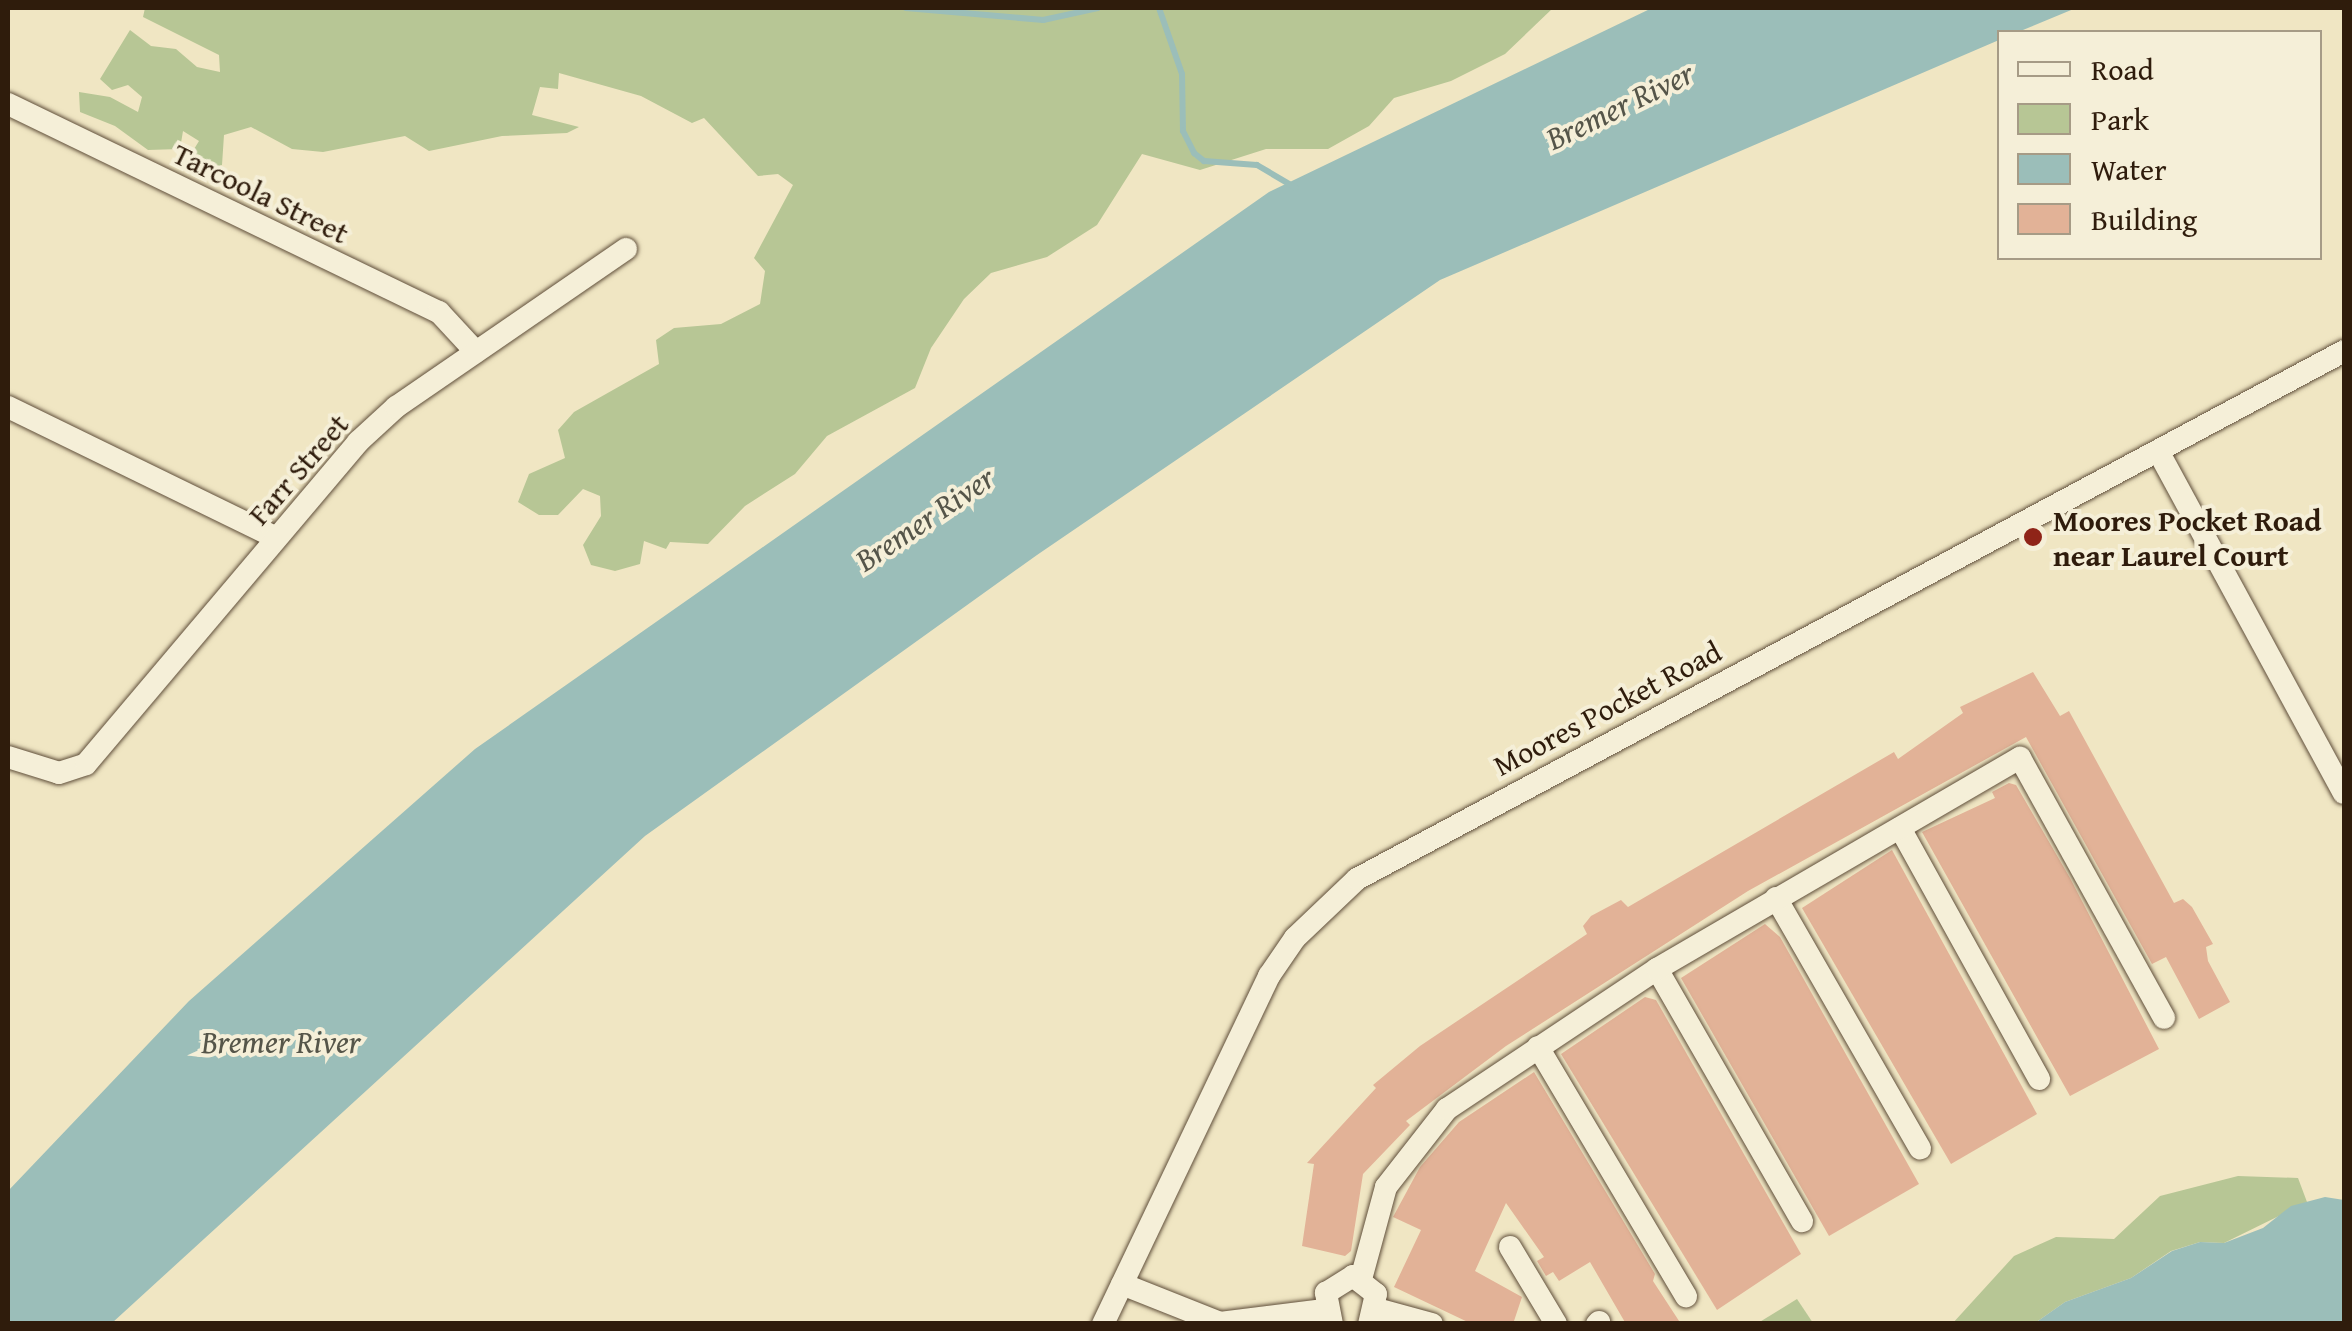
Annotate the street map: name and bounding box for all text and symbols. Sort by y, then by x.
legend [1997,30,2322,260]
text: Road [2091,47,2154,91]
water label: Bremer River [1540,54,1700,158]
text: Park [2091,97,2149,141]
street label: Tarcoola Street [167,135,355,251]
text: Water [2091,147,2167,191]
text: Building [2091,197,2197,241]
street label: Farr Street [240,406,356,532]
water label: Bremer River [848,458,1002,580]
place label: Moores Pocket Road near Laurel Court [2053,502,2321,572]
marker: Moores Pocket Road near Laurel Court [2022,526,2044,548]
street label: Moores Pocket Road [1487,633,1727,783]
water label: Bremer River [201,1023,361,1061]

